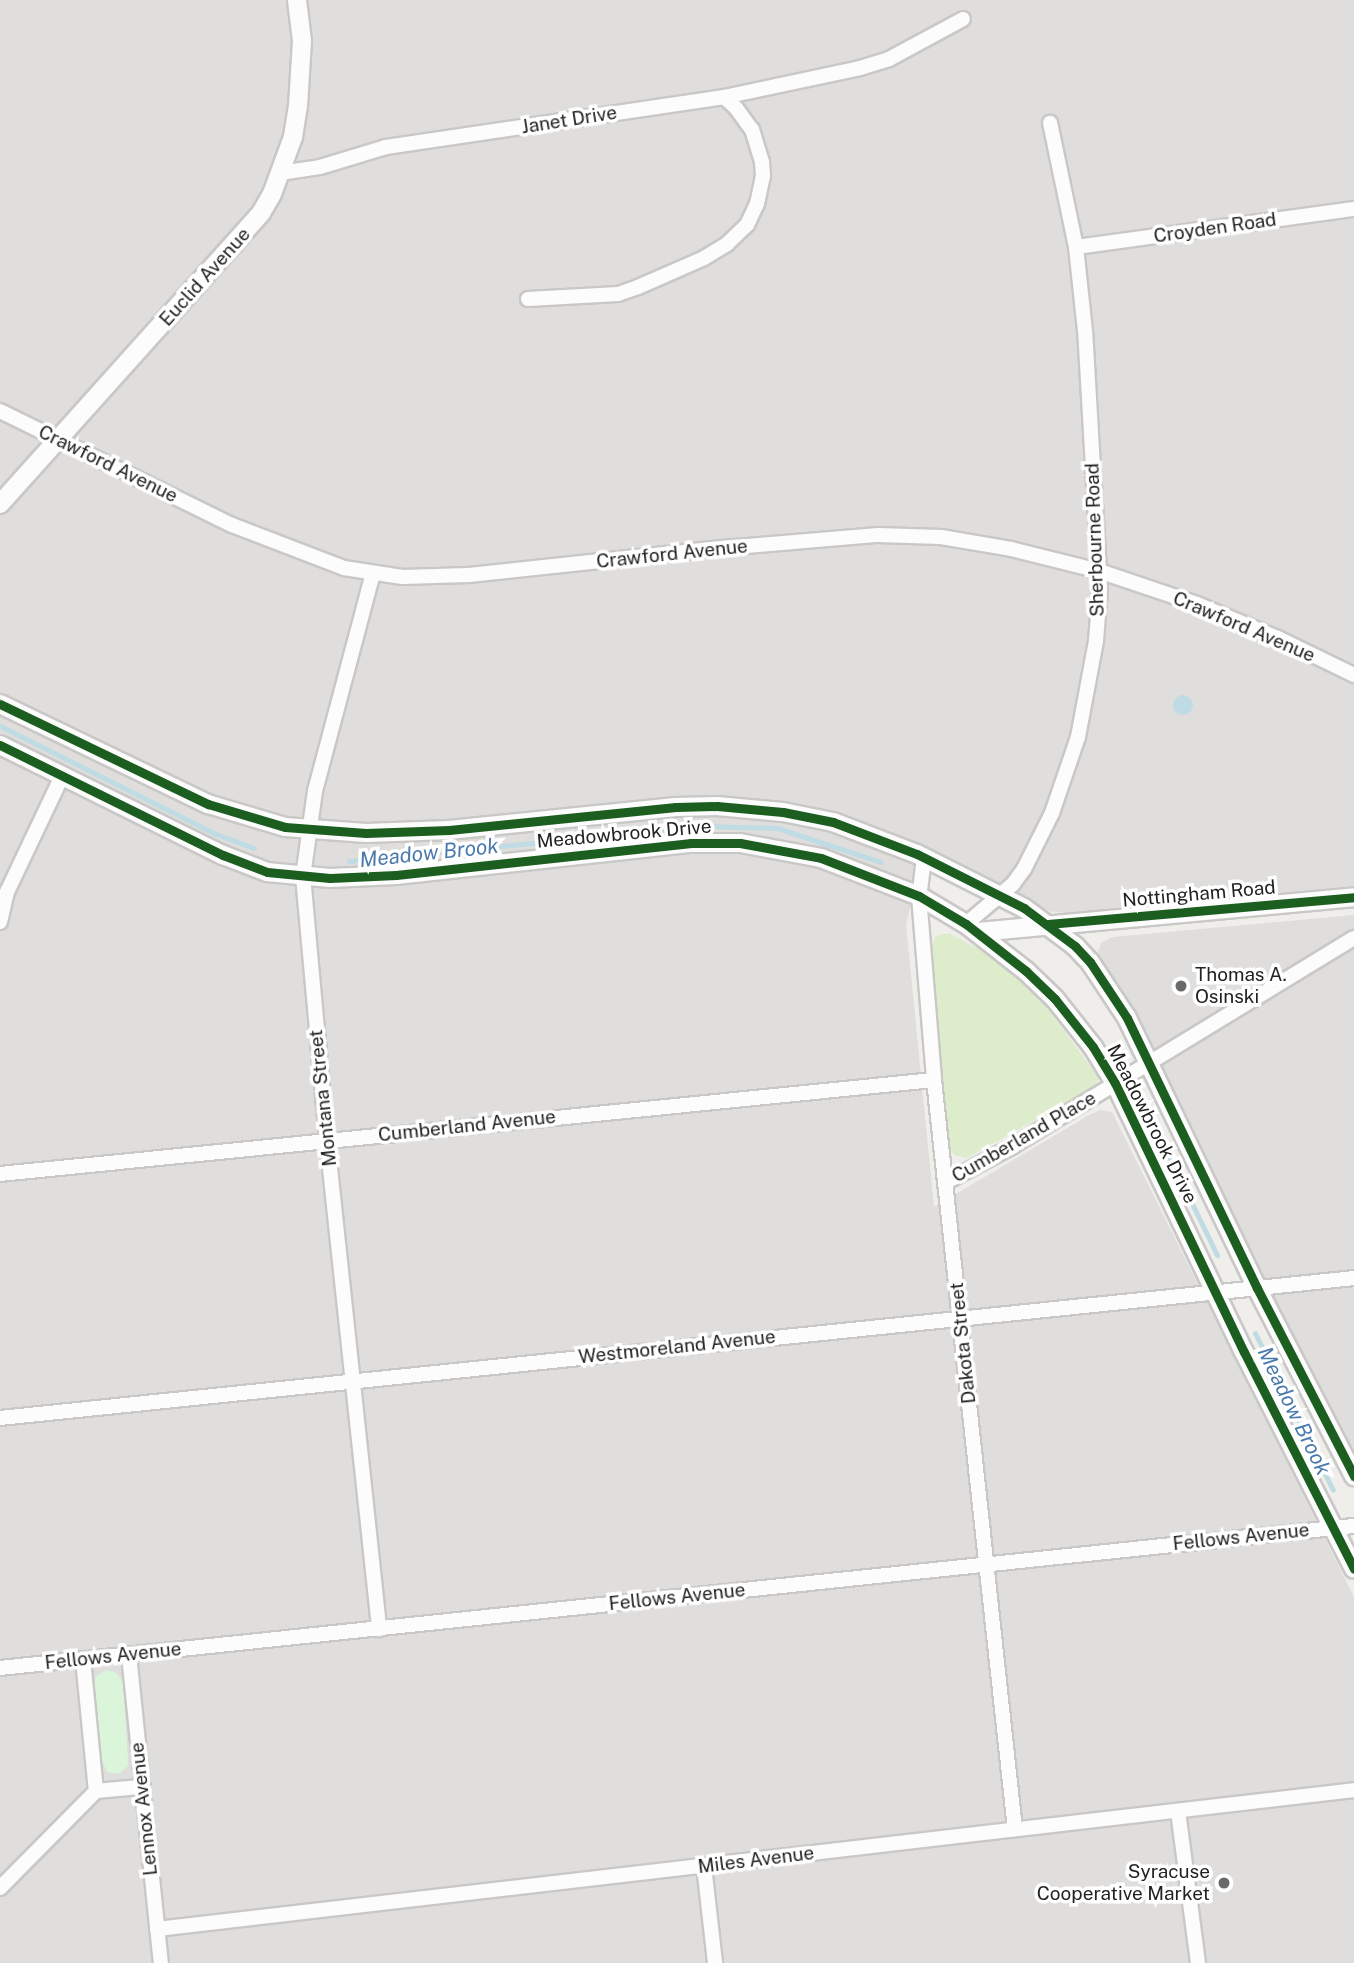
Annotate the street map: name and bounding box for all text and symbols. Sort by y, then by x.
street label: Janet Drive [519,101,619,139]
street label: Croyden Road [1152,208,1278,248]
street label: Euclid Avenue [155,223,255,331]
street label: Crawford Avenue [35,420,181,508]
street label: Sherbourne Road [1081,463,1109,617]
street label: Crawford Avenue [595,535,749,573]
street label: Crawford Avenue [1170,587,1318,667]
street label: Meadowbrook Drive [536,815,712,853]
water label: Meadow Brook [358,833,500,873]
street label: Nottingham Road [1122,876,1276,912]
place label: Thomas A. Osinski [1195,964,1287,1008]
marker: Thomas A. Osinski [1173,978,1189,994]
street label: Montana Street [304,1028,342,1168]
street label: Meadowbrook Drive [1102,1041,1202,1207]
street label: Cumberland Place [948,1086,1100,1188]
street label: Cumberland Avenue [377,1105,557,1147]
street label: Dakota Street [945,1281,981,1405]
street label: Westmoreland Avenue [577,1325,777,1369]
water label: Meadow Brook [1252,1343,1336,1479]
street label: Fellows Avenue [1172,1518,1310,1556]
street label: Fellows Avenue [608,1578,746,1616]
street label: Fellows Avenue [44,1637,182,1675]
street label: Lennox Avenue [126,1741,162,1877]
street label: Miles Avenue [696,1842,816,1878]
place label: Syracuse Cooperative Market [1037,1861,1210,1905]
marker: Syracuse Cooperative Market [1216,1875,1232,1891]

